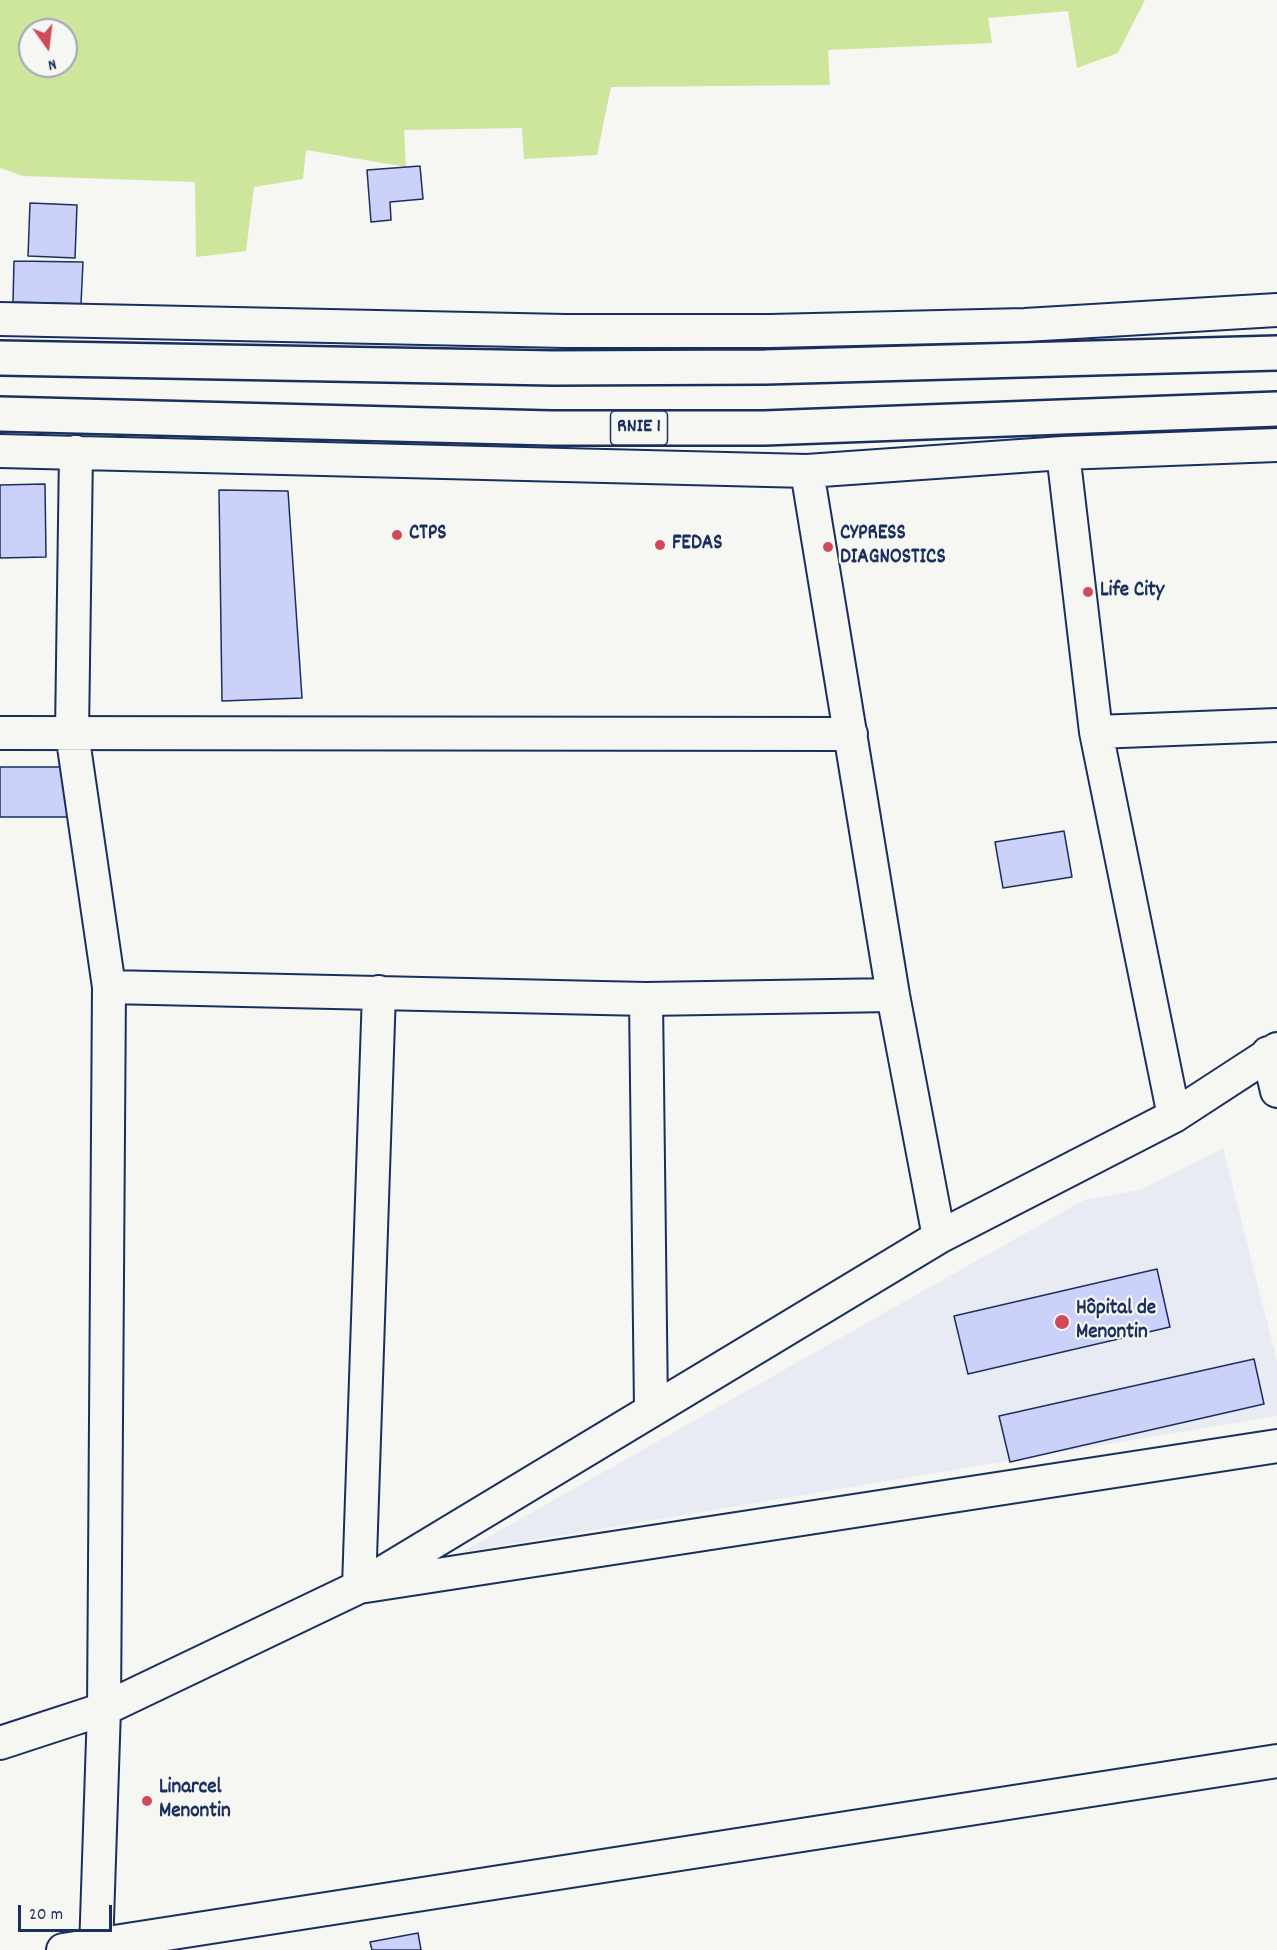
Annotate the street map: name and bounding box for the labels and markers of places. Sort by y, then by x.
place label: CTPS [409,522,447,548]
place label: CYPRESS DIAGNOSTICS [840,522,946,572]
marker: CTPS [390,528,404,542]
place label: FEDAS [672,532,722,558]
marker: FEDAS [653,538,667,552]
marker: CYPRESS DIAGNOSTICS [821,540,835,554]
place label: Life City [1100,579,1164,605]
marker: Life City [1081,585,1095,599]
place label: Hôpital de Menontin [1076,1297,1156,1347]
marker: Hôpital de Menontin [1053,1313,1071,1331]
place label: Linarcel Menontin [159,1776,231,1826]
marker: Linarcel Menontin [140,1794,154,1808]

